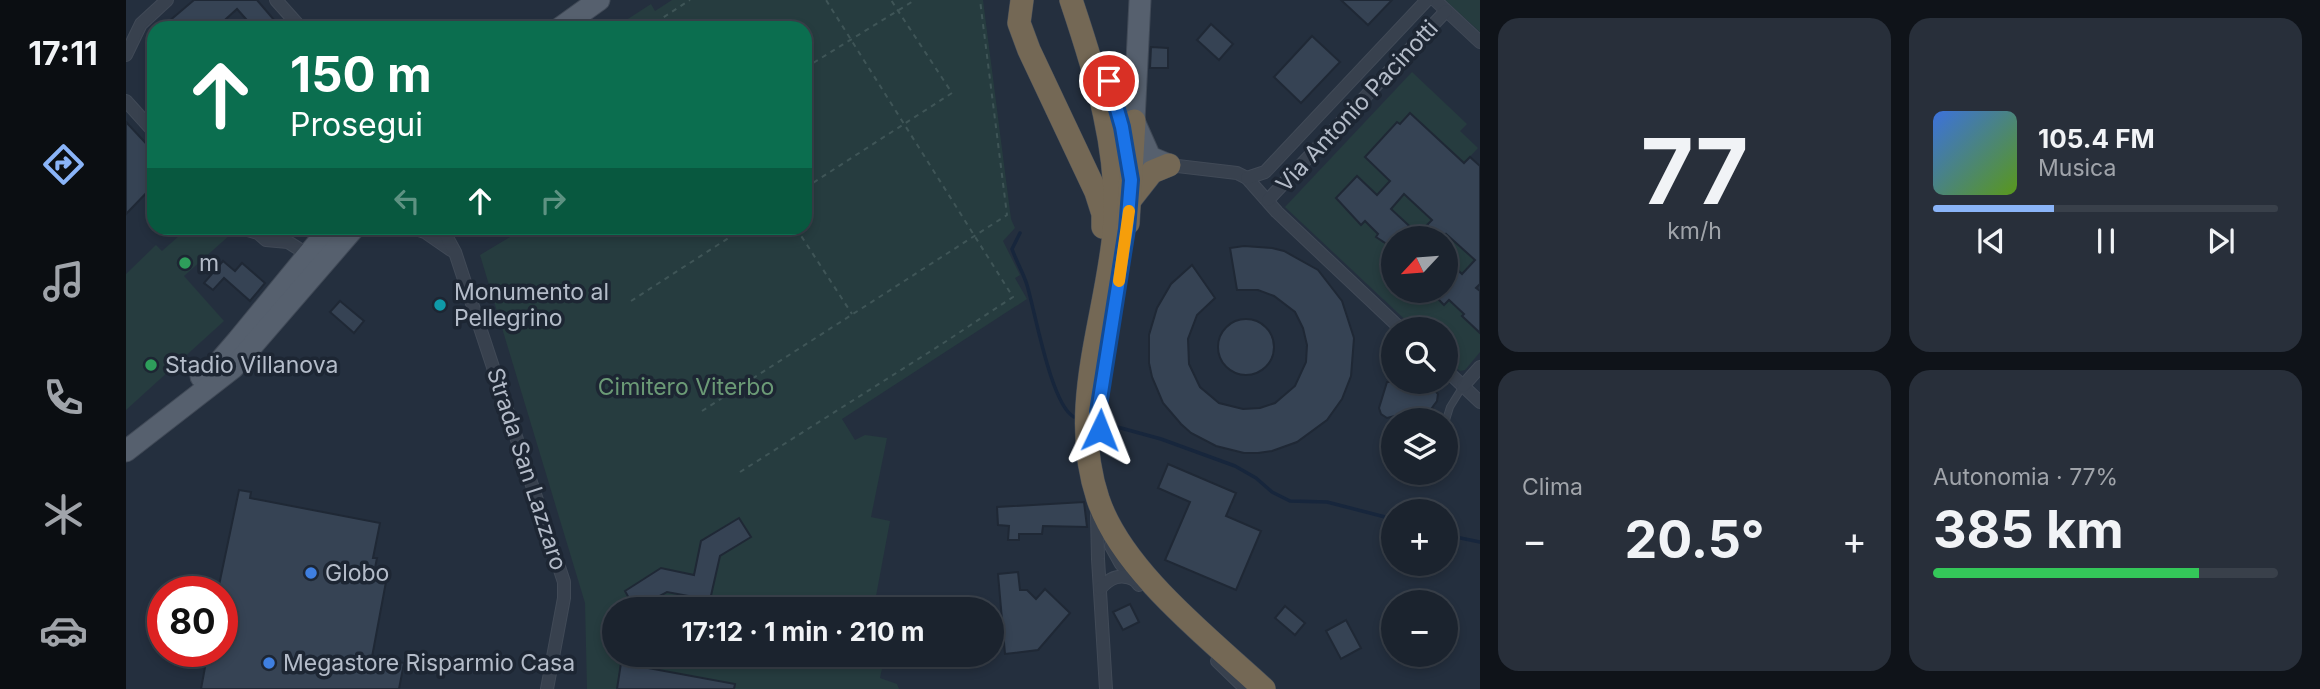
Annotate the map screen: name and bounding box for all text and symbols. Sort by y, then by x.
street label: Via Antonio Pacinotti [1270,14,1444,198]
text: 17:11 [28,34,98,73]
text: 150 m [290,45,432,104]
icon: ahead [175,49,266,140]
pin [1079,51,1139,111]
icon: arrive [1090,62,1128,100]
text: Prosegui [290,105,423,144]
text: 77 [1641,116,1748,226]
text: 105.4 FM [2038,123,2155,154]
icon: directions [39,140,88,189]
text: Musica [2038,154,2116,182]
icon: left [388,182,426,220]
icon: ahead [461,182,499,220]
icon: right [534,182,572,220]
text: km/h [1667,217,1722,245]
icon: previous [1972,222,2010,260]
icon: pause [2087,222,2125,260]
icon: next [2202,222,2240,260]
north arrow [1381,226,1458,303]
map controls [1381,226,1458,667]
place label: m [199,249,219,277]
marker: m [177,255,193,271]
icon: music [39,257,88,306]
place label: Monumento al Pellegrino [454,278,609,332]
marker: Monumento al Pellegrino [432,297,448,313]
button: search [1381,317,1458,394]
place label: Stadio Villanova [165,351,338,379]
marker: Stadio Villanova [143,357,159,373]
street label: Strada San Lazzaro [481,364,573,574]
icon: phone [39,373,88,422]
park label: Cimitero Viterbo [598,373,774,401]
position arrow [1063,393,1137,467]
button: layers [1381,408,1458,485]
text: Autonomia · 77% [1933,463,2118,491]
text: Clima [1522,473,1583,501]
icon: climate [39,490,88,539]
text: 385 km [1933,498,2124,561]
button: + [1381,499,1458,576]
text: 20.5° [1624,508,1765,571]
text: − [1522,517,1547,563]
text: + [1842,517,1867,563]
place label: Globo [325,559,389,587]
marker: Globo [303,565,319,581]
speed limit sign: 80 [147,576,238,667]
button: − [1381,590,1458,667]
icon: car [39,606,88,655]
text: 17:12 · 1 min · 210 m [681,616,925,647]
place label: Megastore Risparmio Casa [283,649,575,677]
marker: Megastore Risparmio Casa [261,655,277,671]

